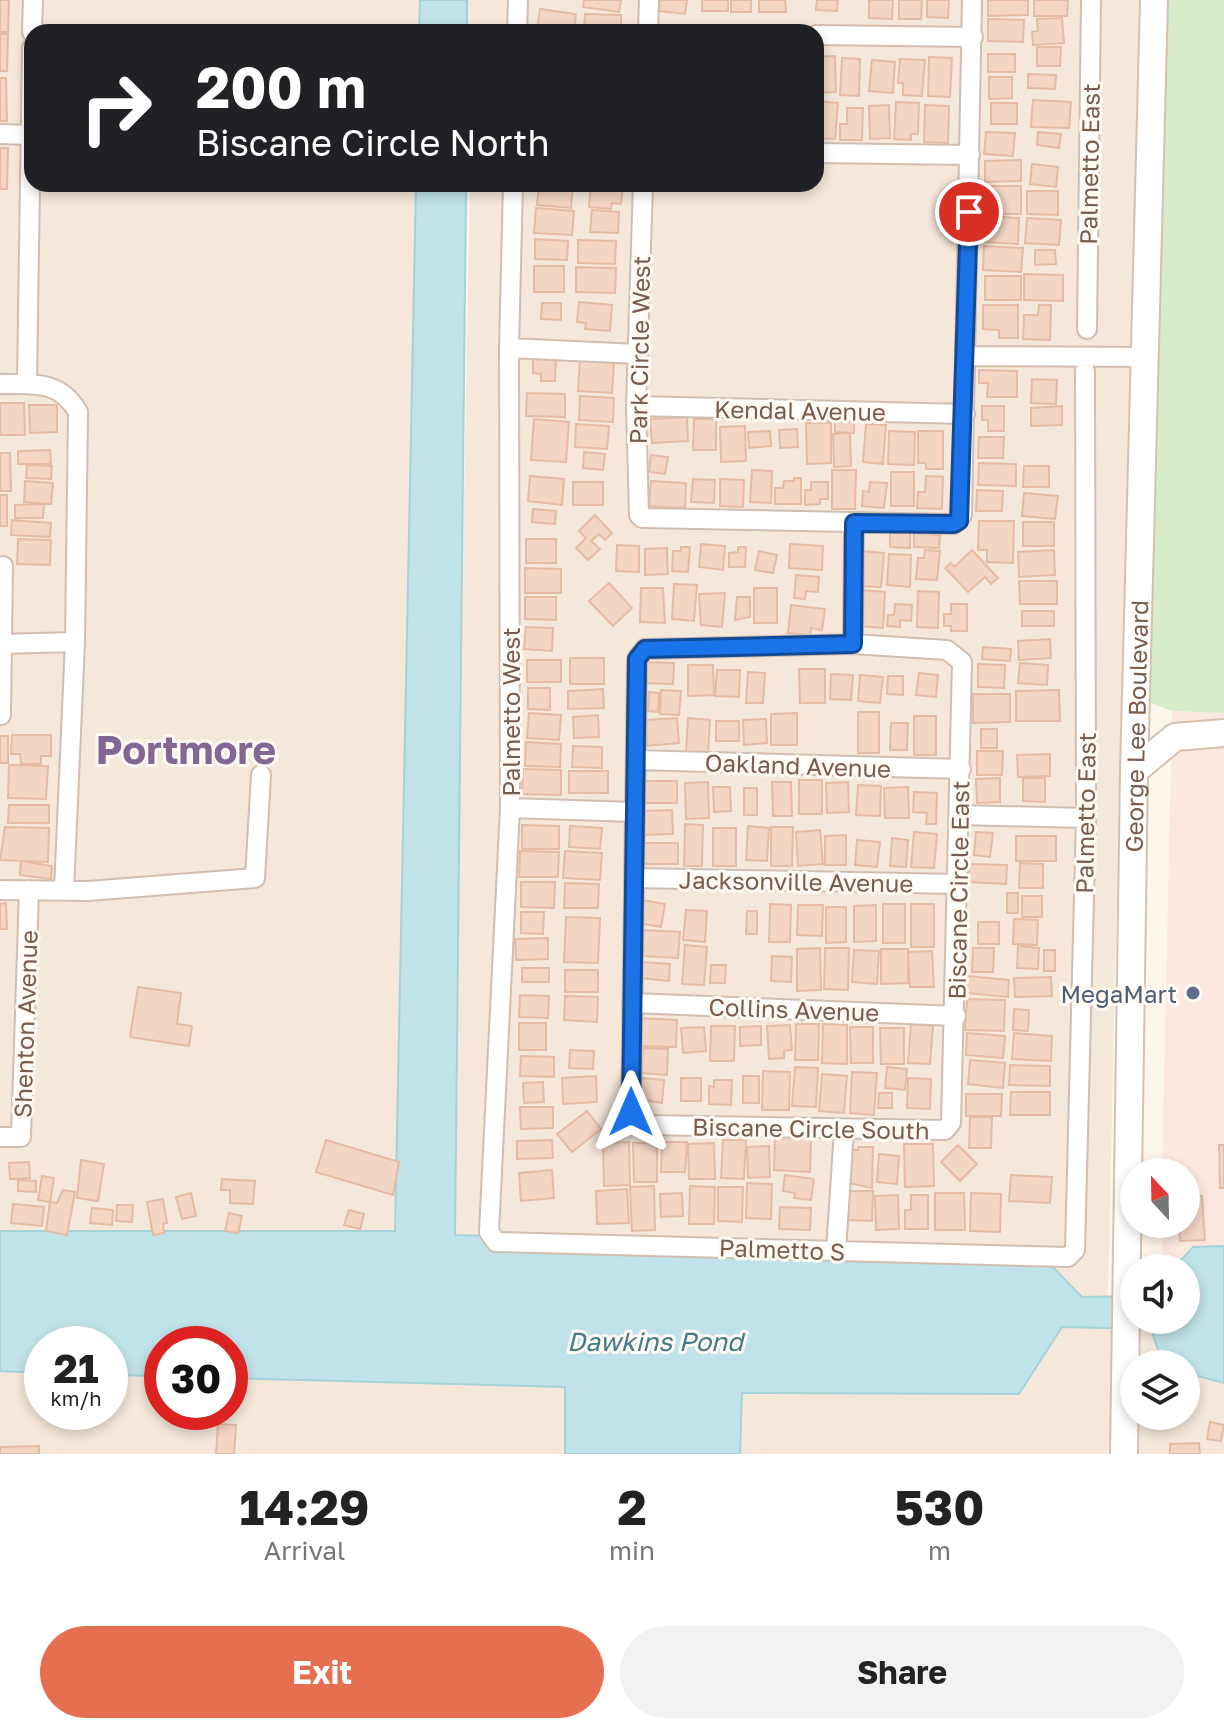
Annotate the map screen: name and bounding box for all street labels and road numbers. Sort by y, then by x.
street label: Palmetto East [1073,83,1105,245]
street label: Park Circle West [623,255,655,445]
street label: Kendal Avenue [714,394,886,426]
street label: George Lee Boulevard [1118,600,1153,853]
street label: Palmetto West [496,627,525,797]
street label: Palmetto East [1069,732,1101,894]
street label: Oakland Avenue [704,747,892,783]
street label: Biscane Circle East [942,780,974,1000]
street label: Jacksonville Avenue [678,864,914,898]
street label: Shenton Avenue [7,930,43,1118]
street label: Collins Avenue [708,992,880,1026]
street label: Biscane Circle South [692,1111,930,1145]
street label: Palmetto S [718,1232,846,1266]

